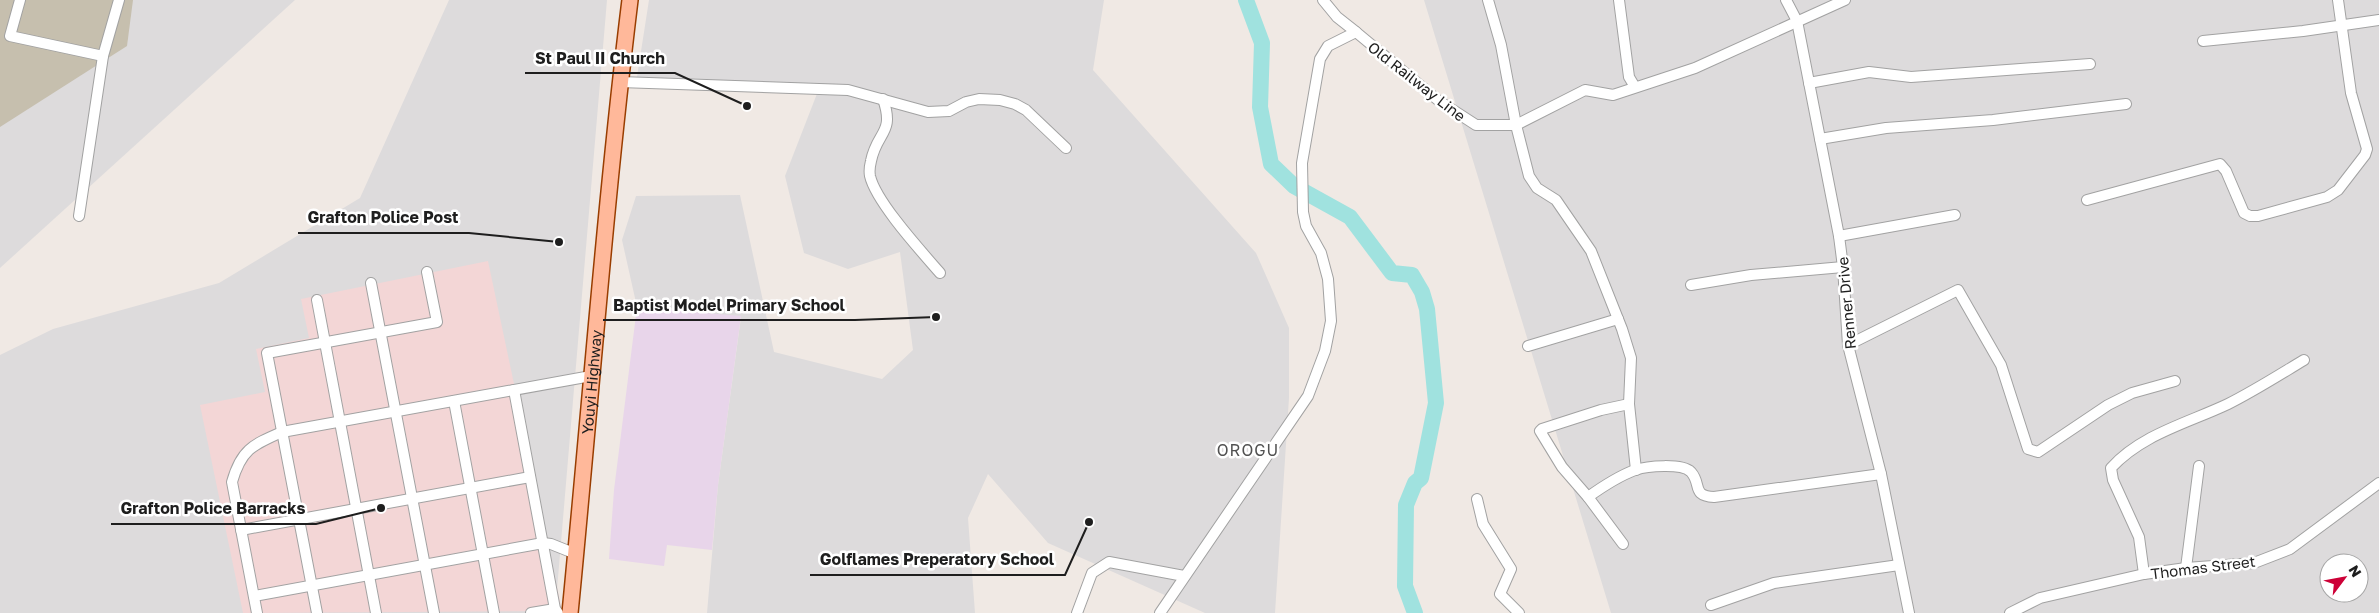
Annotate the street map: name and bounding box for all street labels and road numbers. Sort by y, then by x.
street label: Old Railway Line [1365,37,1470,125]
street label: Renner Drive [1833,256,1859,350]
street label: Youyi Highway [578,328,605,435]
street label: Thomas Street [2150,552,2256,582]

